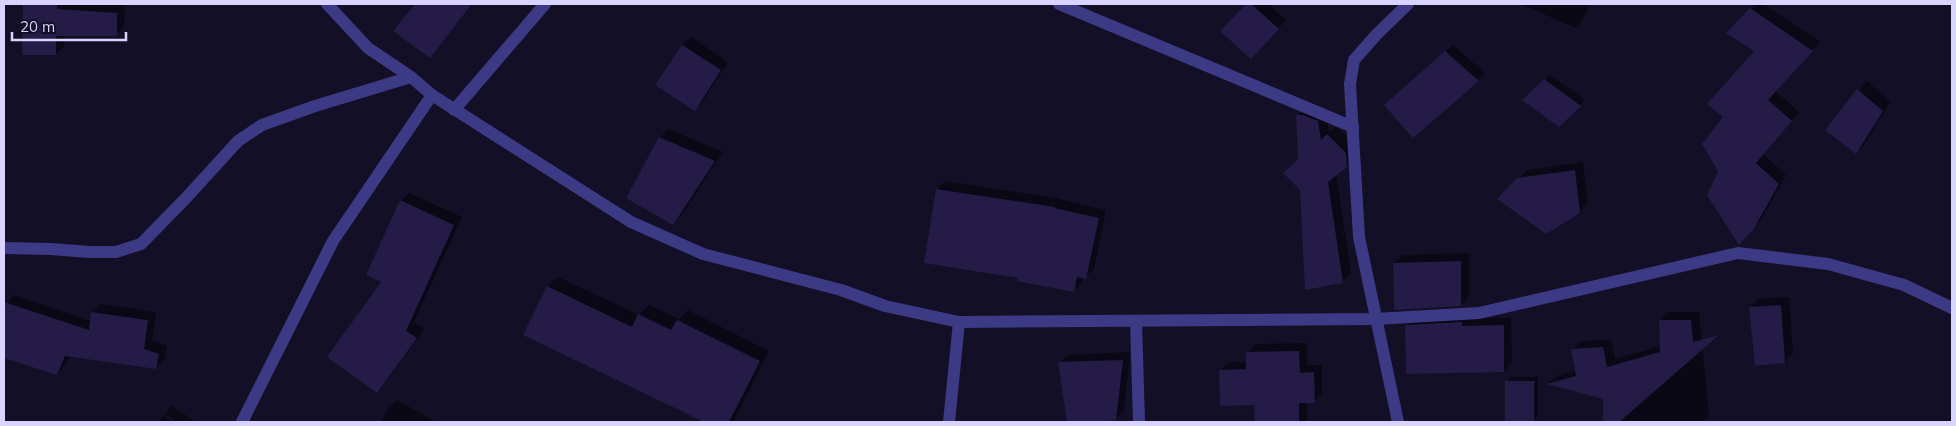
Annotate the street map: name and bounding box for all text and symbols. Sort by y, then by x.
scale bar [12,10,126,42]
text: 20 m [20,17,55,36]

